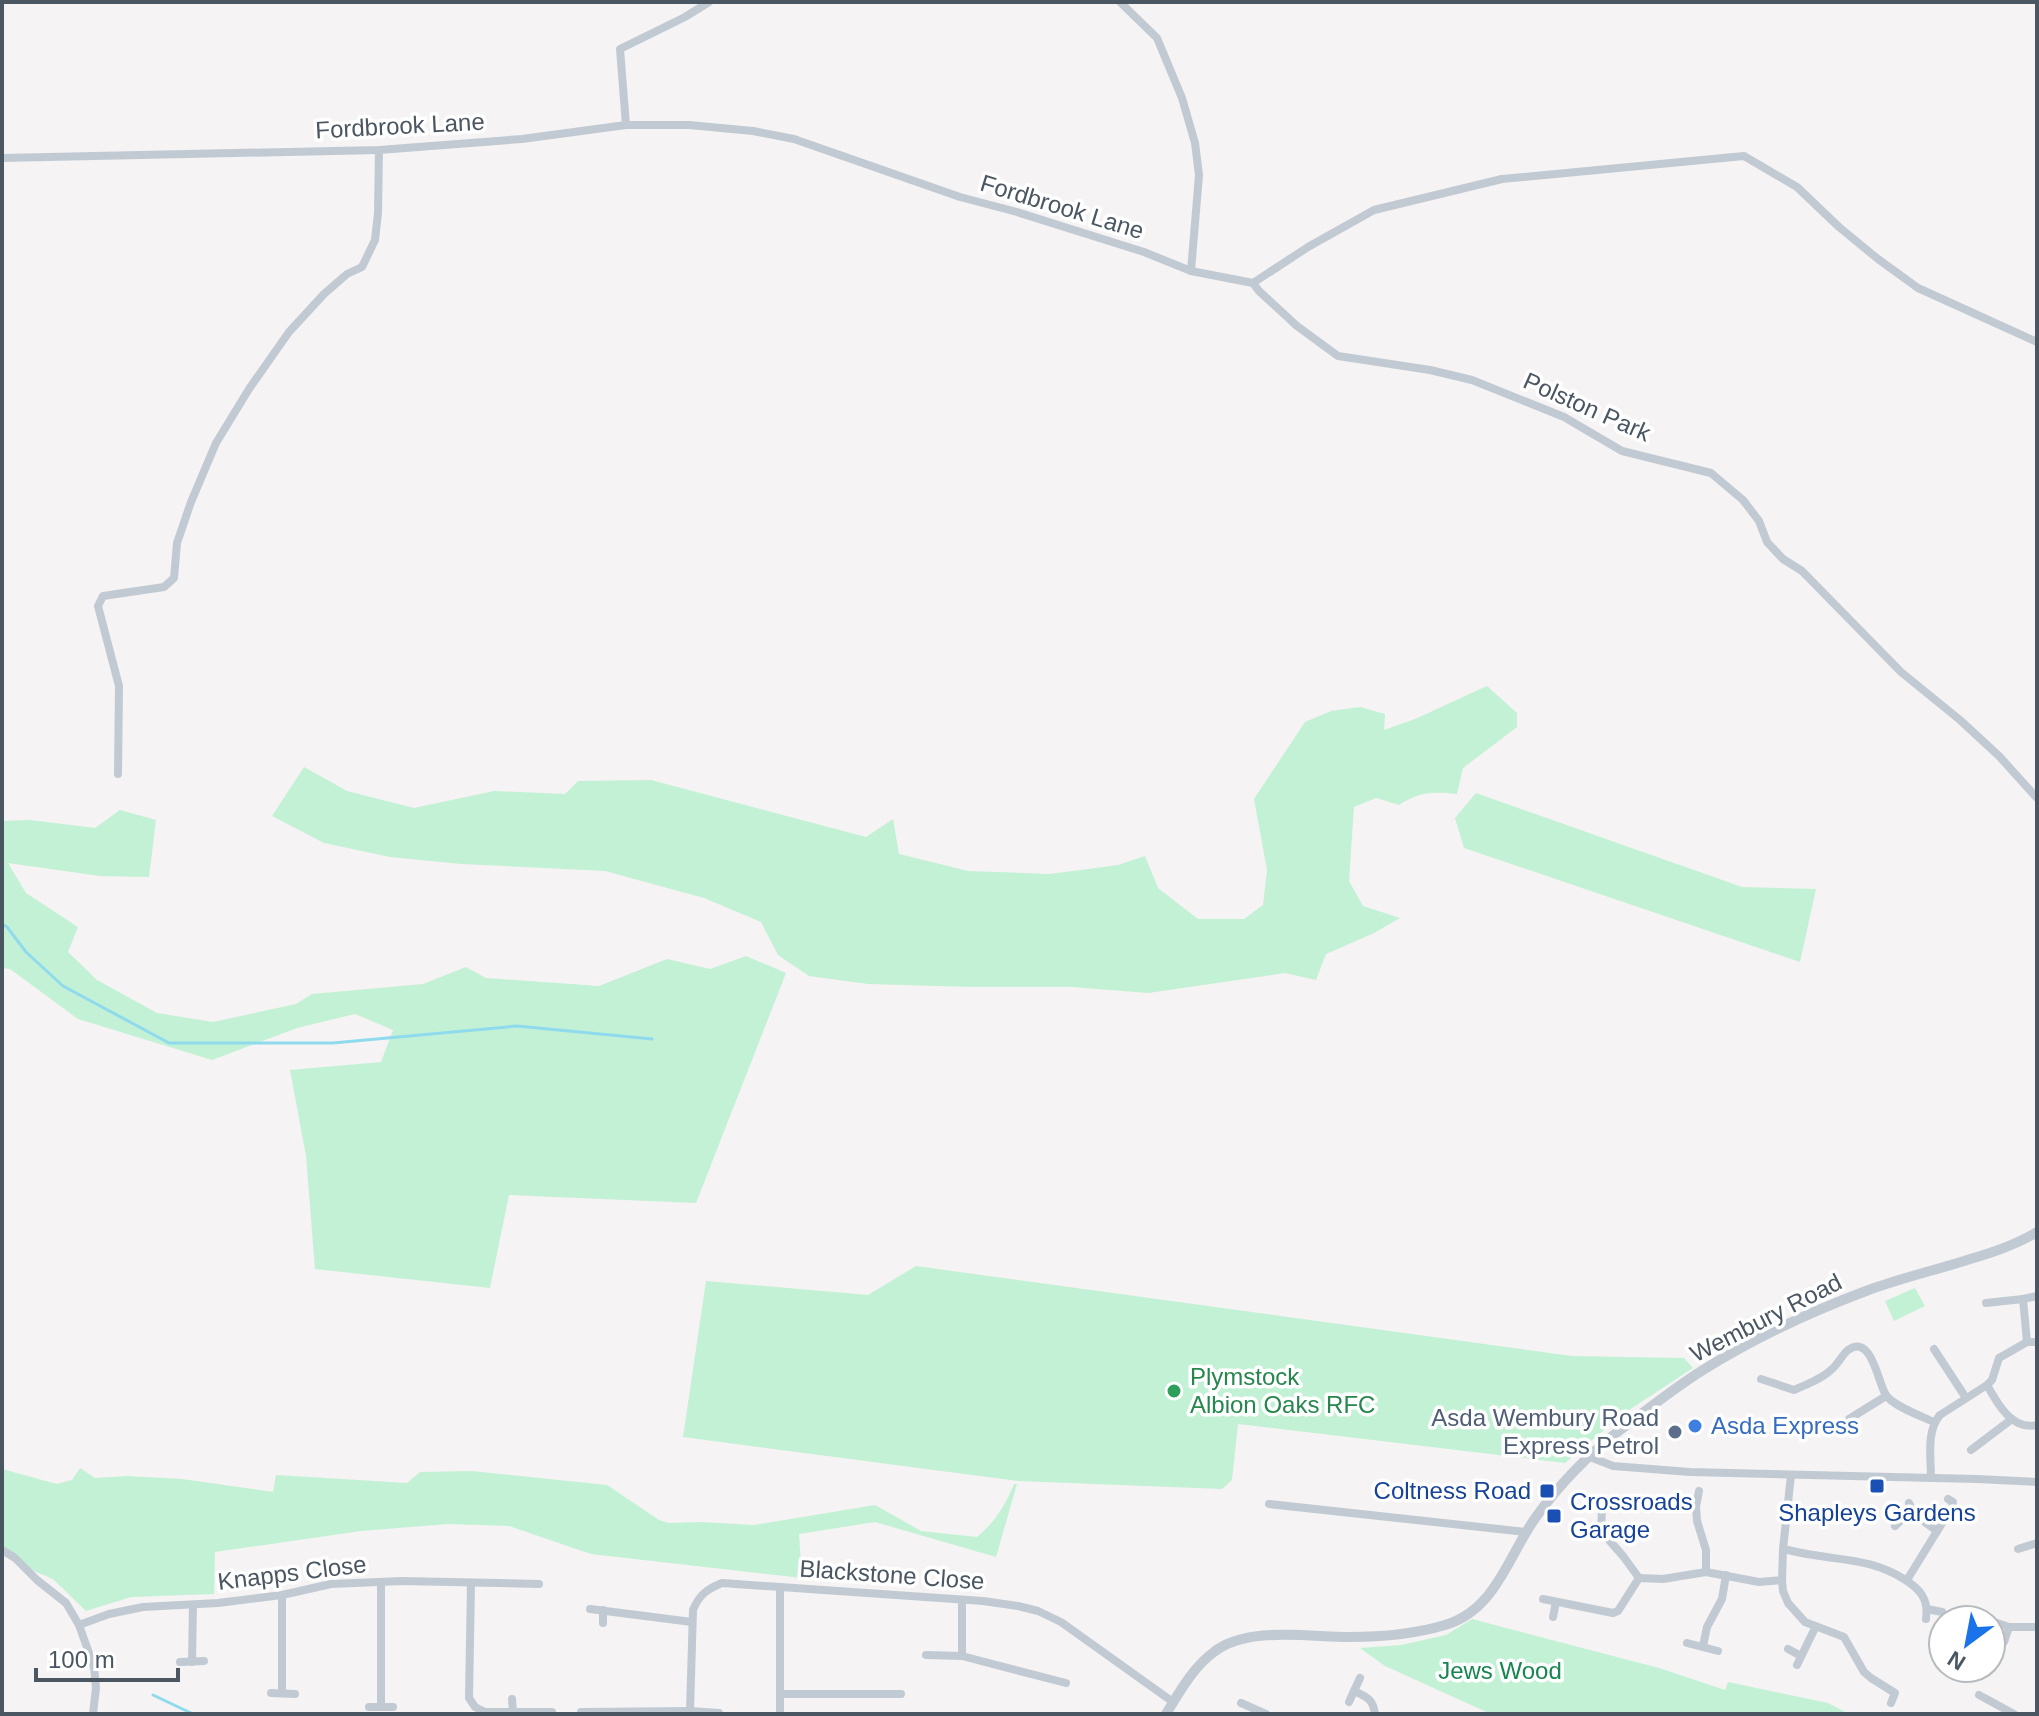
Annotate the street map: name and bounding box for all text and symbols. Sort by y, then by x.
street label: Fordbrook Lane [315,108,485,143]
street label: Fordbrook Lane [977,169,1147,244]
street label: Polston Park [1520,367,1656,447]
street label: Wembury Road [1686,1268,1846,1367]
place label: Plymstock Albion Oaks RFC [1190,1363,1375,1418]
marker: Plymstock Albion Oaks RFC [1165,1382,1183,1400]
place label: Asda Wembury Road Express Petrol [1431,1404,1659,1459]
place label: Asda Express [1711,1412,1859,1439]
marker: Asda Express [1686,1417,1704,1435]
marker: Asda Wembury Road Express Petrol [1666,1423,1684,1441]
place label: Coltness Road [1374,1477,1531,1504]
marker: Shapleys Gardens [1868,1477,1886,1495]
marker: Coltness Road [1538,1482,1556,1500]
place label: Crossroads Garage [1570,1488,1693,1543]
place label: Shapleys Gardens [1778,1499,1976,1526]
marker: Crossroads Garage [1545,1507,1563,1525]
street label: Knapps Close [216,1550,368,1595]
street label: Blackstone Close [799,1555,985,1594]
north arrow [1927,1604,2007,1684]
scale bar [36,1632,178,1682]
text: 100 m [48,1646,115,1673]
text: N [1943,1646,1970,1675]
park label: Jews Wood [1438,1657,1562,1684]

